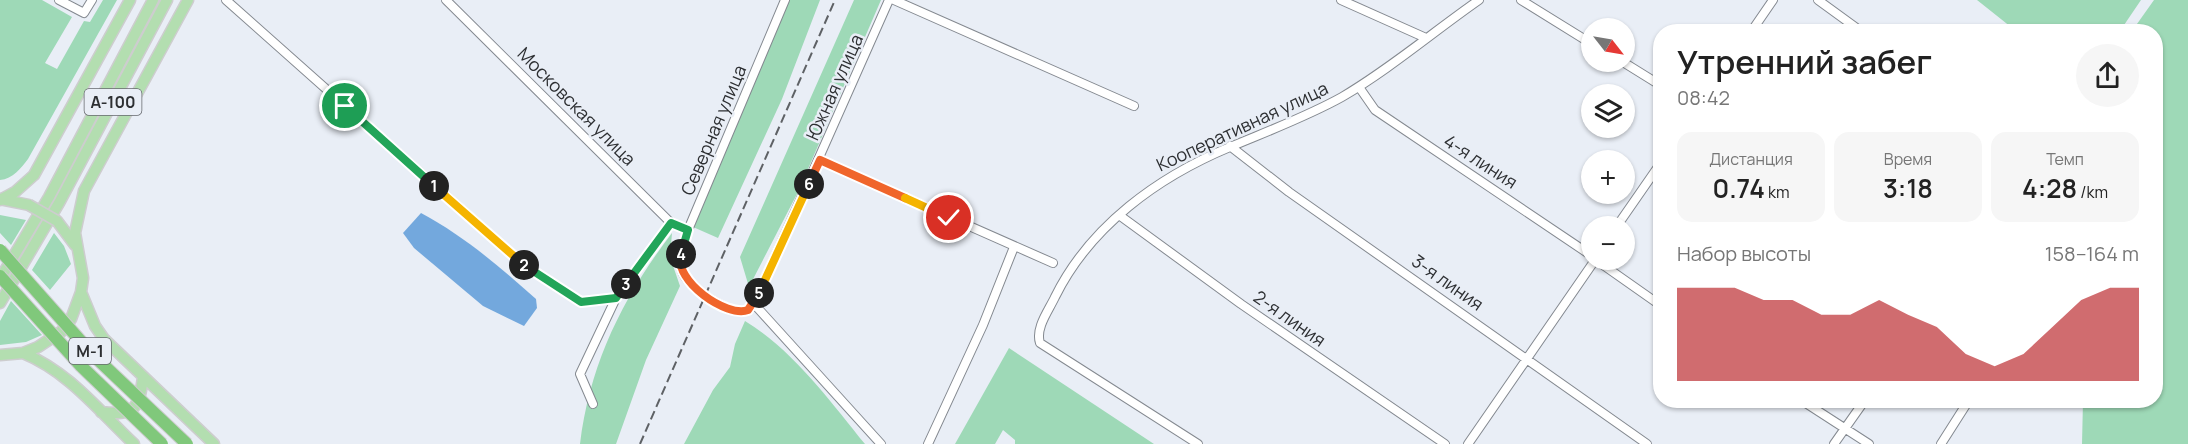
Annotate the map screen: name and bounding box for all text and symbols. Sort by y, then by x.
north arrow [1581,18,1635,72]
map controls [1581,18,1635,270]
street label: Южная улица [800,30,868,144]
text: Утренний забег [1677,39,1932,84]
street label: Московская улица [513,42,641,170]
button: share [2076,44,2139,107]
street label: Северная улица [675,61,751,199]
street label: Кооперативная улица [1152,76,1332,176]
pin [319,80,370,131]
button: layers [1581,84,1635,138]
text: 08:42 [1677,84,1730,111]
road number: А-100 [84,89,142,115]
icon: arrive [328,89,361,122]
street label: 4-я линия [1440,128,1522,194]
text: Дистанция [1709,148,1793,170]
text: Время [1884,148,1932,170]
text: Темп [2046,148,2084,170]
button: + [1581,150,1635,204]
pin: 6 [794,169,824,199]
text: 0.74 [1712,170,1765,206]
text: 3:18 [1883,170,1933,206]
text: 4:28 [2022,170,2077,206]
pin: 1 [419,171,449,201]
text: 6 [804,173,814,195]
text: 1 [430,175,438,197]
text: km [1765,181,1790,203]
text: /km [2077,181,2108,203]
pin [923,192,974,243]
icon: check [932,201,965,234]
button: − [1581,216,1635,270]
pin: 4 [666,239,696,269]
text: Набор высоты [1677,240,1811,267]
text: 158–164 m [2045,240,2139,267]
text: 4 [676,243,686,265]
street label: 3-я линия [1407,249,1489,315]
pin: 2 [509,250,539,280]
text: 2 [519,254,529,276]
pin: 3 [611,269,641,299]
text: 3 [621,273,631,295]
pin: 5 [744,278,774,308]
text: 5 [754,282,764,304]
street label: 2-я линия [1249,284,1331,352]
road number: М-1 [69,338,111,364]

